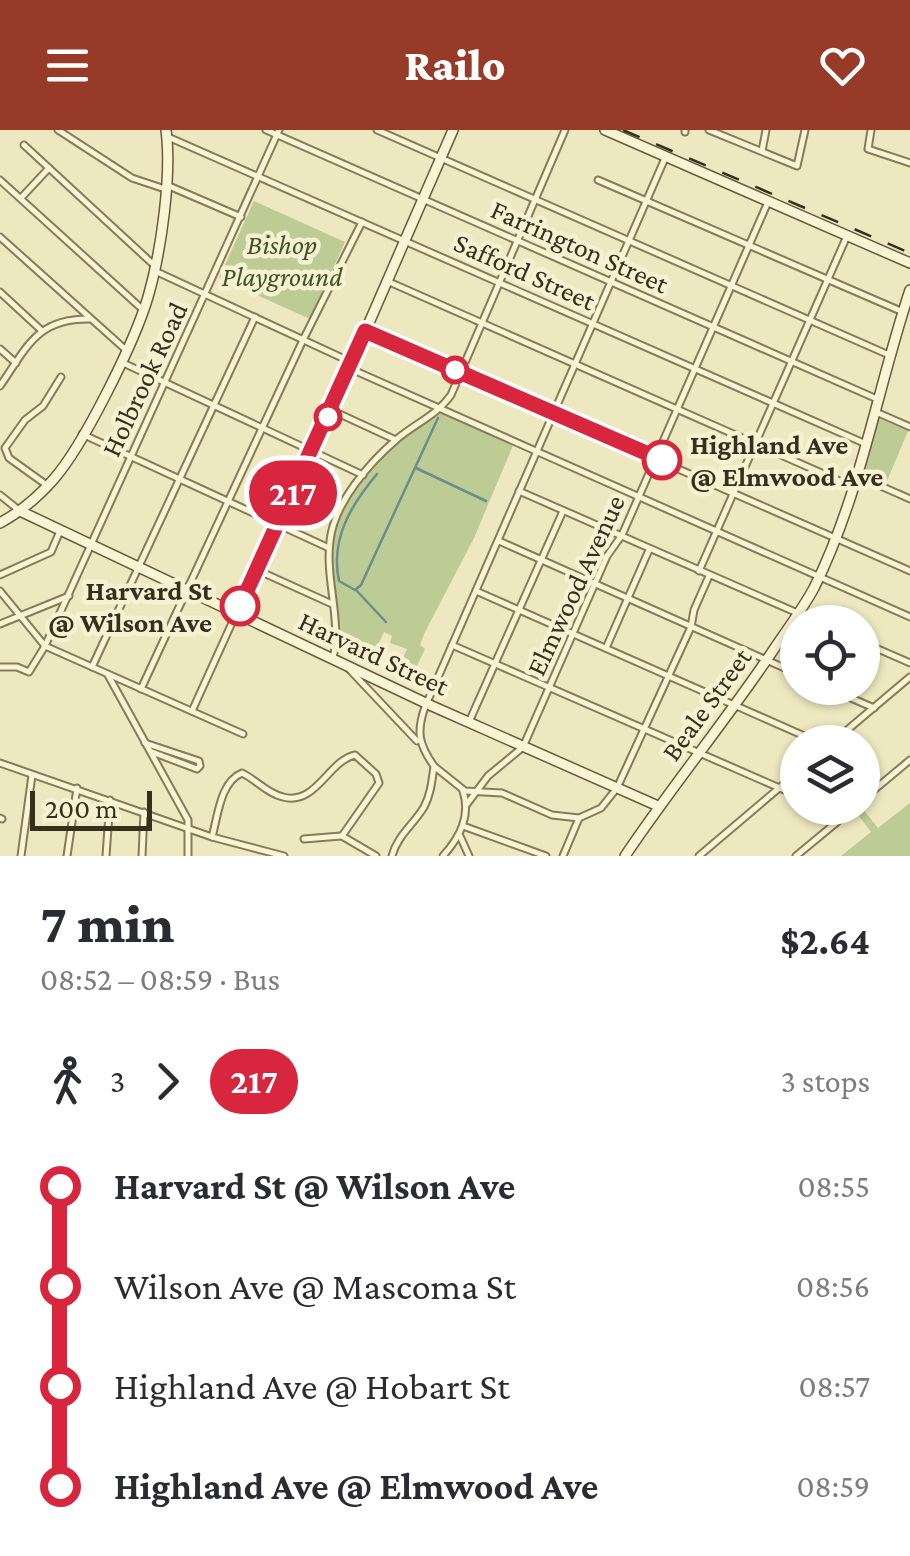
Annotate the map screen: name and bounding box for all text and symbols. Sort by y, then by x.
icon: menu [40,38,95,93]
icon: heart [815,38,870,93]
text: Railo [404,40,506,90]
street label: Farrington Street [486,193,674,300]
street label: Safford Street [449,227,601,317]
park label: Bishop Playground [222,229,343,292]
street label: Holbrook Road [95,297,194,461]
unlabelled marker [442,357,468,383]
unlabelled marker [315,404,341,430]
place label: Highland Ave @ Elmwood Ave [690,429,883,492]
marker: Highland Ave @ Elmwood Ave [643,441,681,479]
line badge: 217 [236,460,350,526]
text: 217 [269,474,317,513]
street label: Elmwood Avenue [520,490,631,680]
place label: Harvard St @ Wilson Ave [48,575,213,638]
marker: Harvard St @ Wilson Ave [221,587,259,625]
street label: Harvard Street [294,605,454,702]
map controls [780,605,880,825]
button: locate [780,605,880,705]
street label: Beale Street [655,642,758,766]
button: layers [780,725,880,825]
scale bar [30,786,152,830]
text: 200 m [45,793,118,824]
text: 7 min [40,893,174,954]
text: $2.64 [780,920,870,962]
text: 08:52 – 08:59 · Bus [40,961,280,997]
icon: walk [40,1054,95,1109]
icon: forward [140,1054,195,1109]
text: 217 [230,1062,278,1101]
text: 3 [110,1063,125,1099]
text: 3 stops [781,1063,870,1099]
text: Harvard St @ Wilson Ave [114,1165,515,1207]
text: 08:55 [798,1168,870,1204]
text: Wilson Ave @ Mascoma St [114,1265,516,1307]
text: 08:56 [796,1268,870,1304]
text: Highland Ave @ Hobart St [114,1365,510,1407]
text: 08:57 [798,1368,870,1404]
text: Highland Ave @ Elmwood Ave [114,1465,598,1507]
text: 08:59 [797,1468,870,1504]

